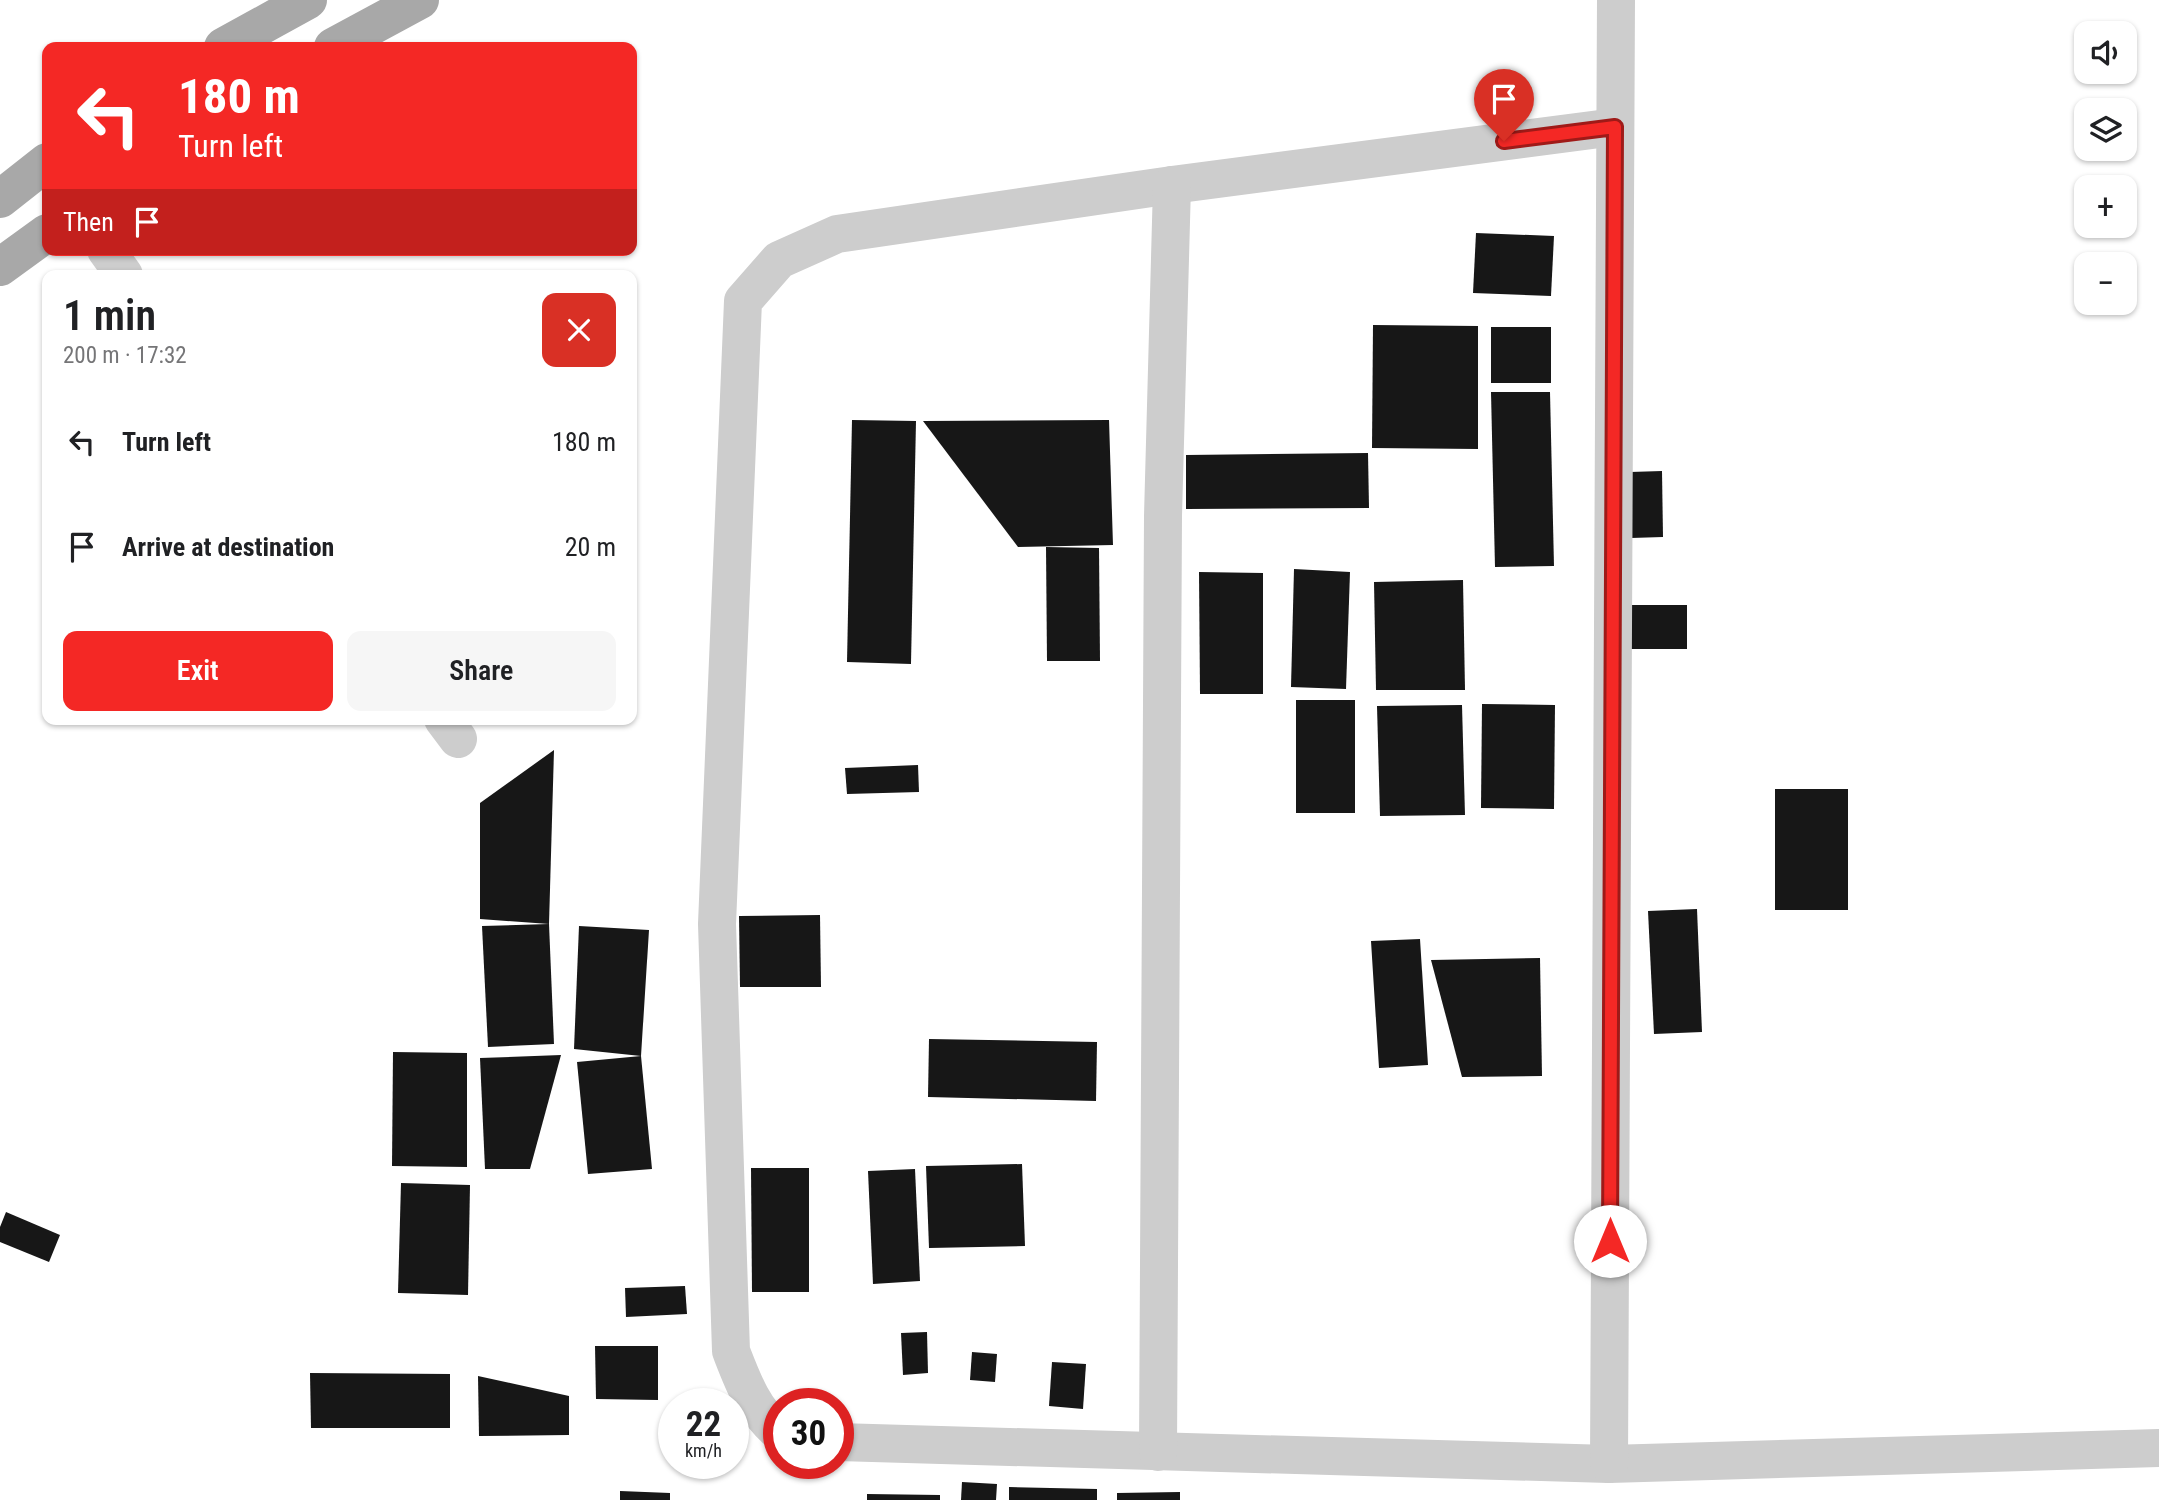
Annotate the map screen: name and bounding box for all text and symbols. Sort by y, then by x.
map controls [2074,21,2137,315]
button: sound [2074,21,2137,84]
text: 180 m [178,68,300,125]
pin [1474,69,1534,141]
icon: left [63,70,154,161]
icon: arrive [1485,80,1523,118]
button: layers [2074,98,2137,161]
text: Turn left [178,127,283,165]
button: + [2074,175,2137,238]
icon: arrive [128,203,166,241]
text: Then [63,207,114,237]
button: − [2074,252,2137,315]
text: 1 min [63,291,156,340]
button: close [542,293,616,367]
text: 200 m · 17:32 [63,342,187,369]
icon: left [63,423,101,461]
text: Turn left [122,427,211,457]
text: 180 m [552,427,616,457]
icon: arrive [63,528,101,566]
text: Arrive at destination [122,532,334,562]
text: 20 m [565,532,616,562]
button: Exit [63,631,333,711]
button: Share [347,631,616,711]
position arrow [1573,1204,1647,1278]
speed limit sign: 30 [763,1388,854,1479]
text: 22 [686,1404,721,1445]
text: km/h [685,1440,722,1461]

